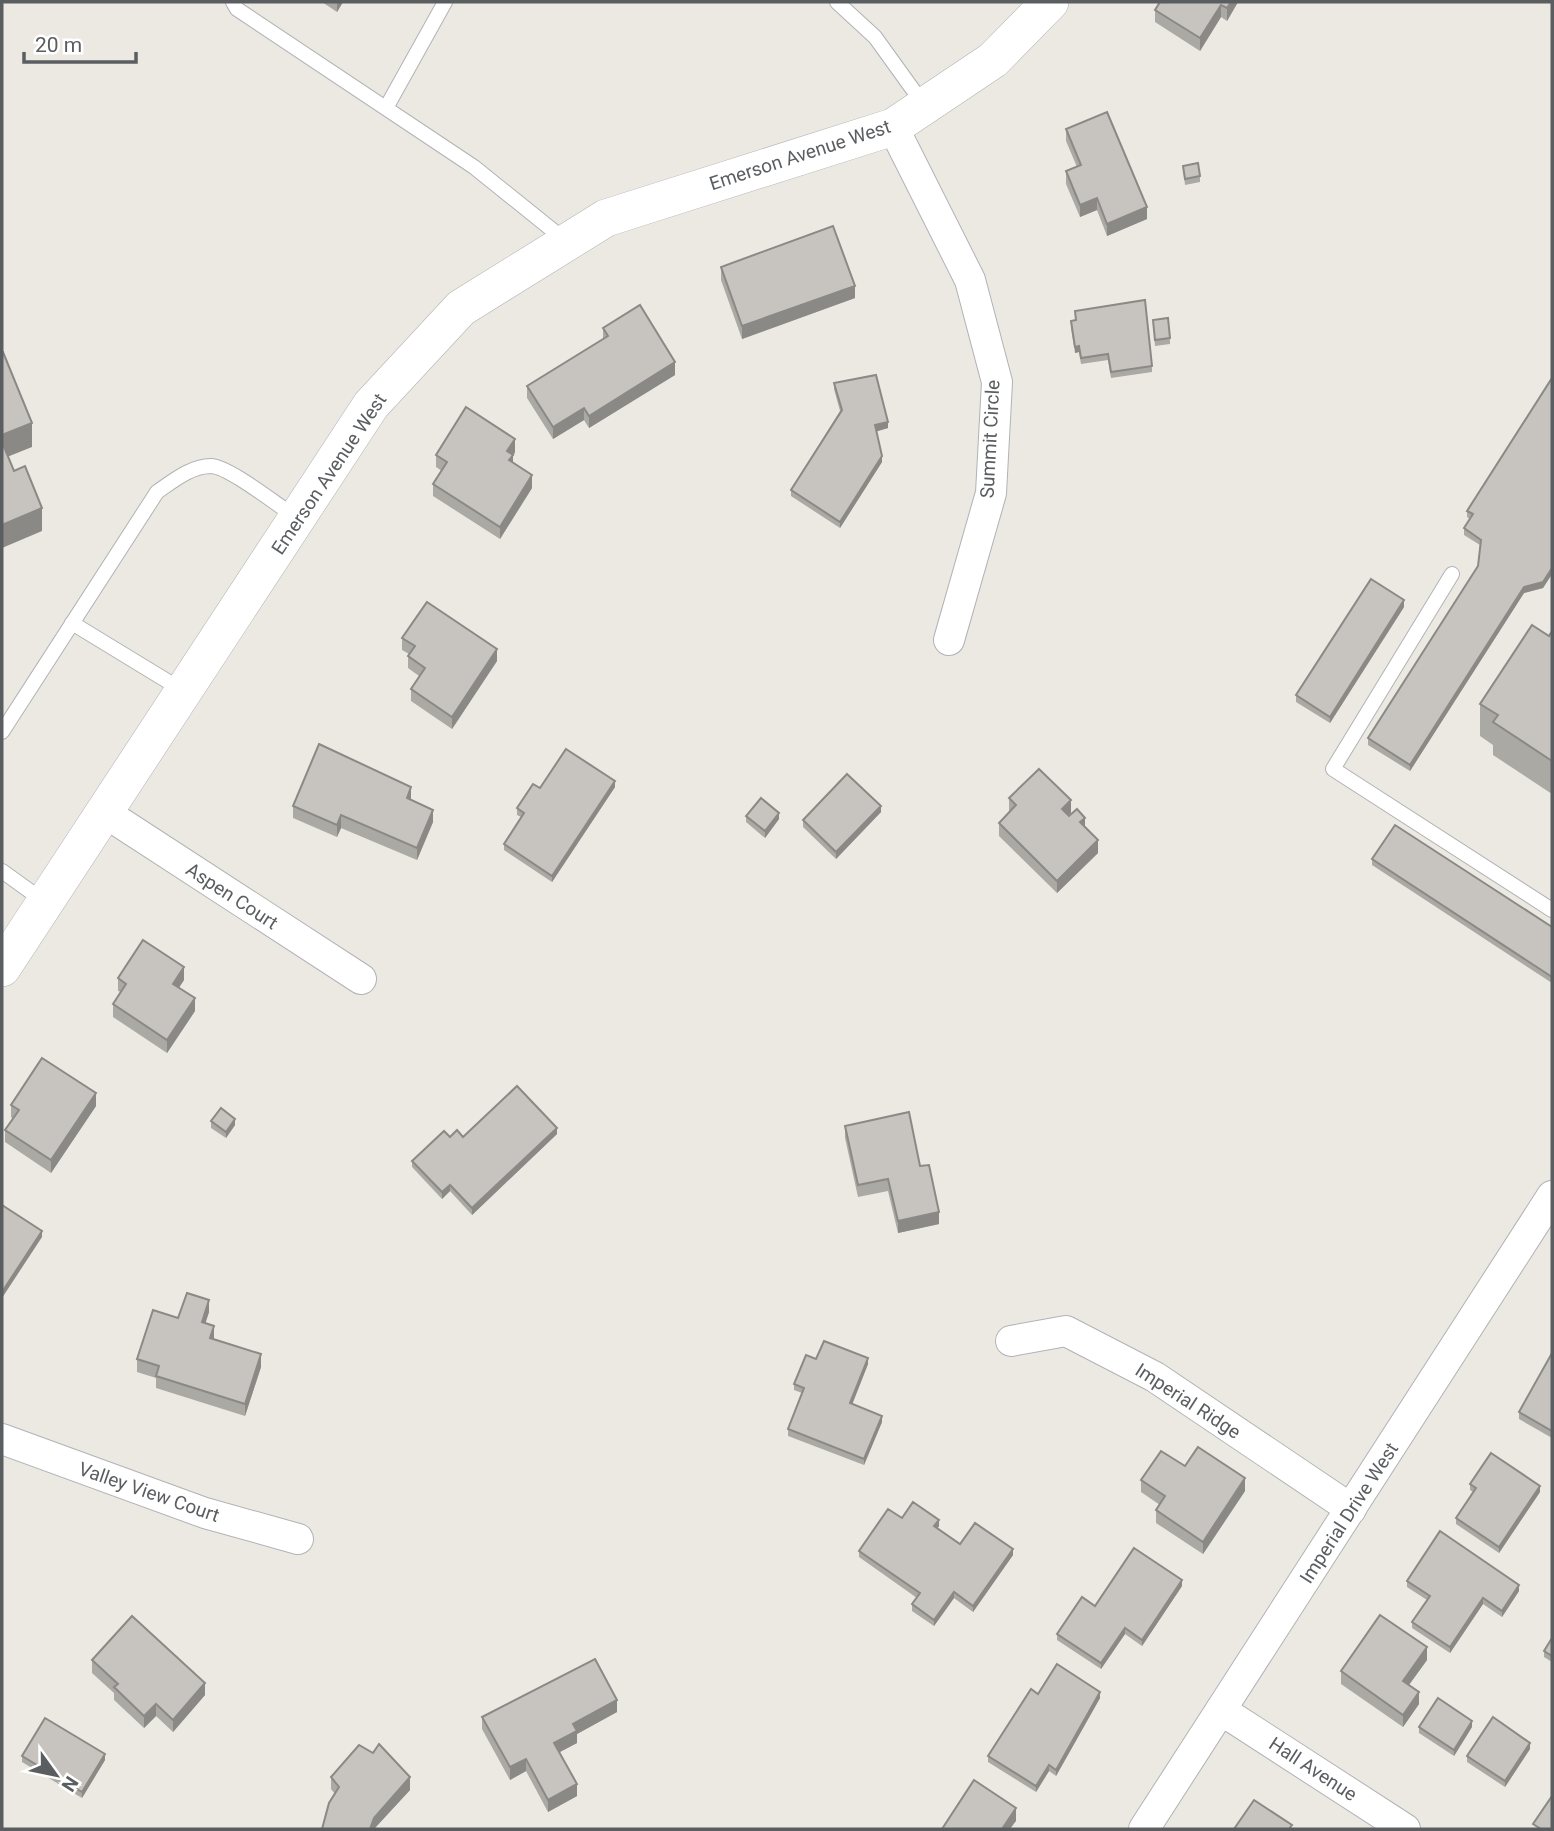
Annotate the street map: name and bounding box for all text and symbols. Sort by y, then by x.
scale bar [24,21,136,65]
text: 20 m [35,33,82,57]
street label: Emerson Avenue West [706,115,894,195]
street label: Summit Circle [975,379,1005,499]
street label: Emerson Avenue West [267,389,391,559]
street label: Aspen Court [182,858,282,934]
street label: Imperial Ridge [1131,1358,1245,1444]
street label: Imperial Drive West [1295,1438,1403,1588]
street label: Valley View Court [76,1457,222,1527]
street label: Hall Avenue [1265,1732,1361,1806]
north arrow [21,1740,91,1810]
text: N [57,1772,83,1796]

